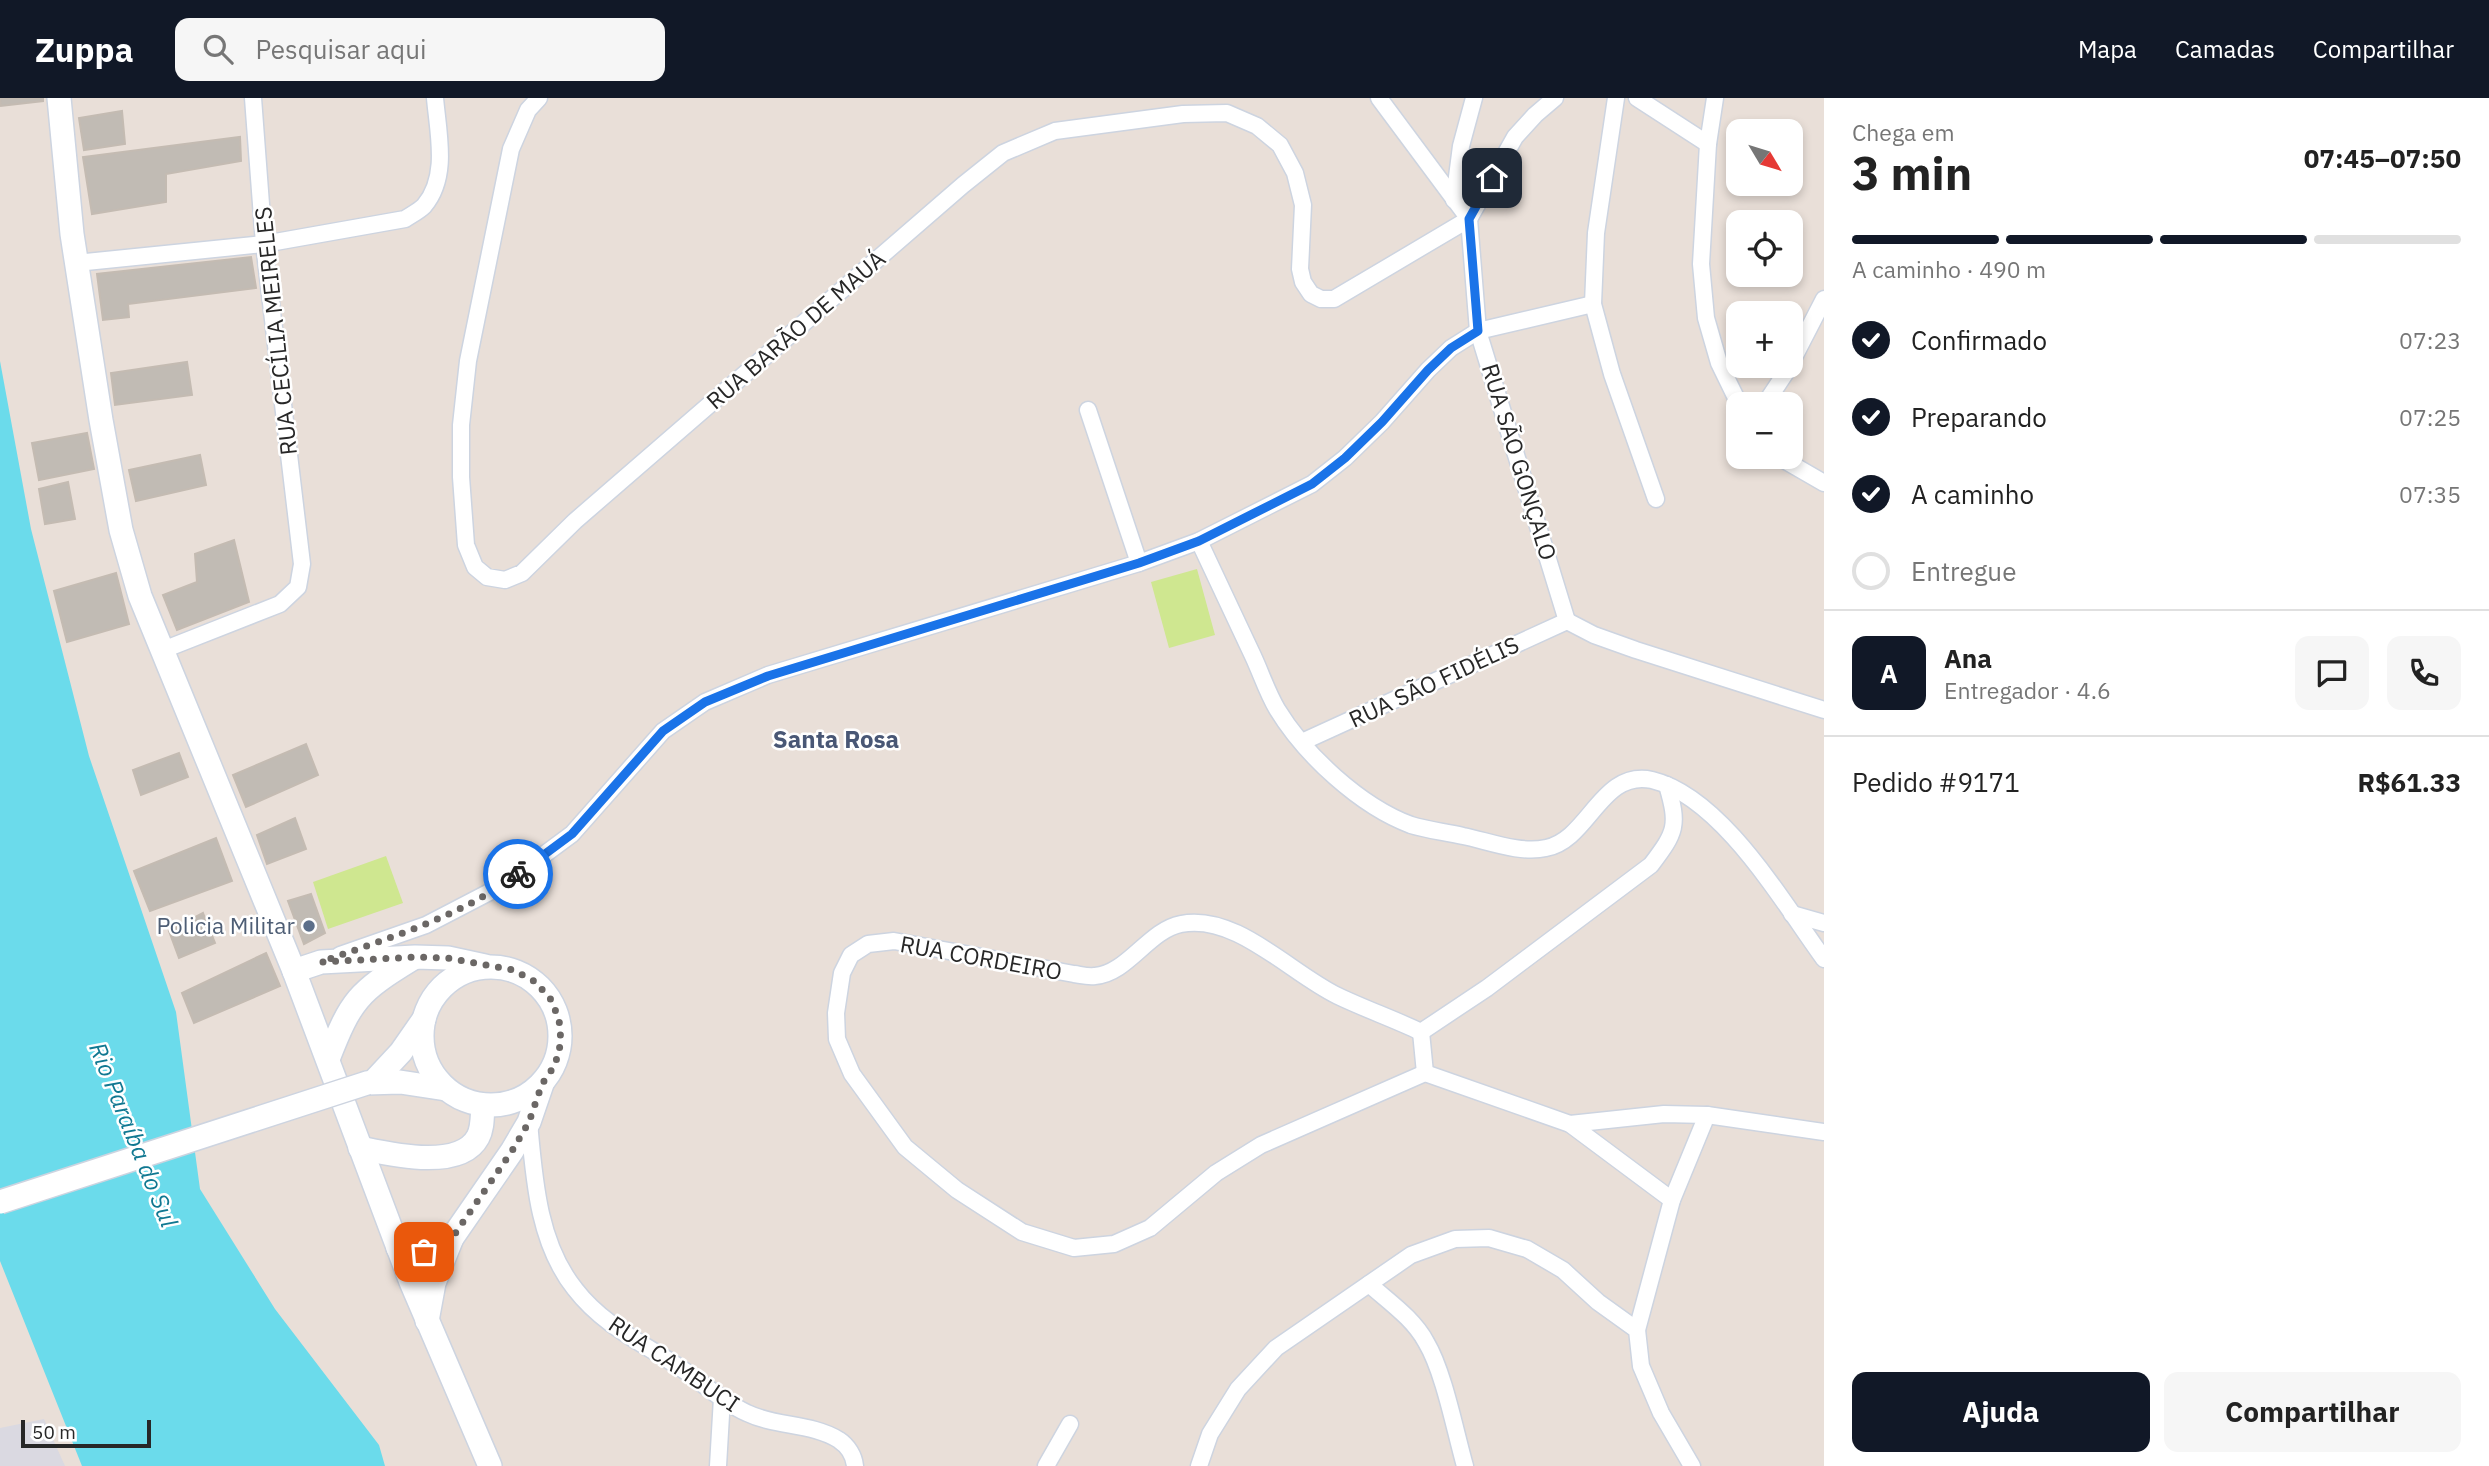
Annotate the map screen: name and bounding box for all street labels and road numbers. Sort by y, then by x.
street label: RUA CECÍLIA MEIRELES [247,205,303,457]
street label: RUA BARÃO DE MAUÁ [700,243,891,415]
street label: RUA SÃO GONÇALO [1476,360,1564,564]
street label: RUA SÃO FIDÉLIS [1344,629,1523,734]
street label: RUA CORDEIRO [898,928,1064,986]
street label: RUA CAMBUCI [603,1308,746,1418]

